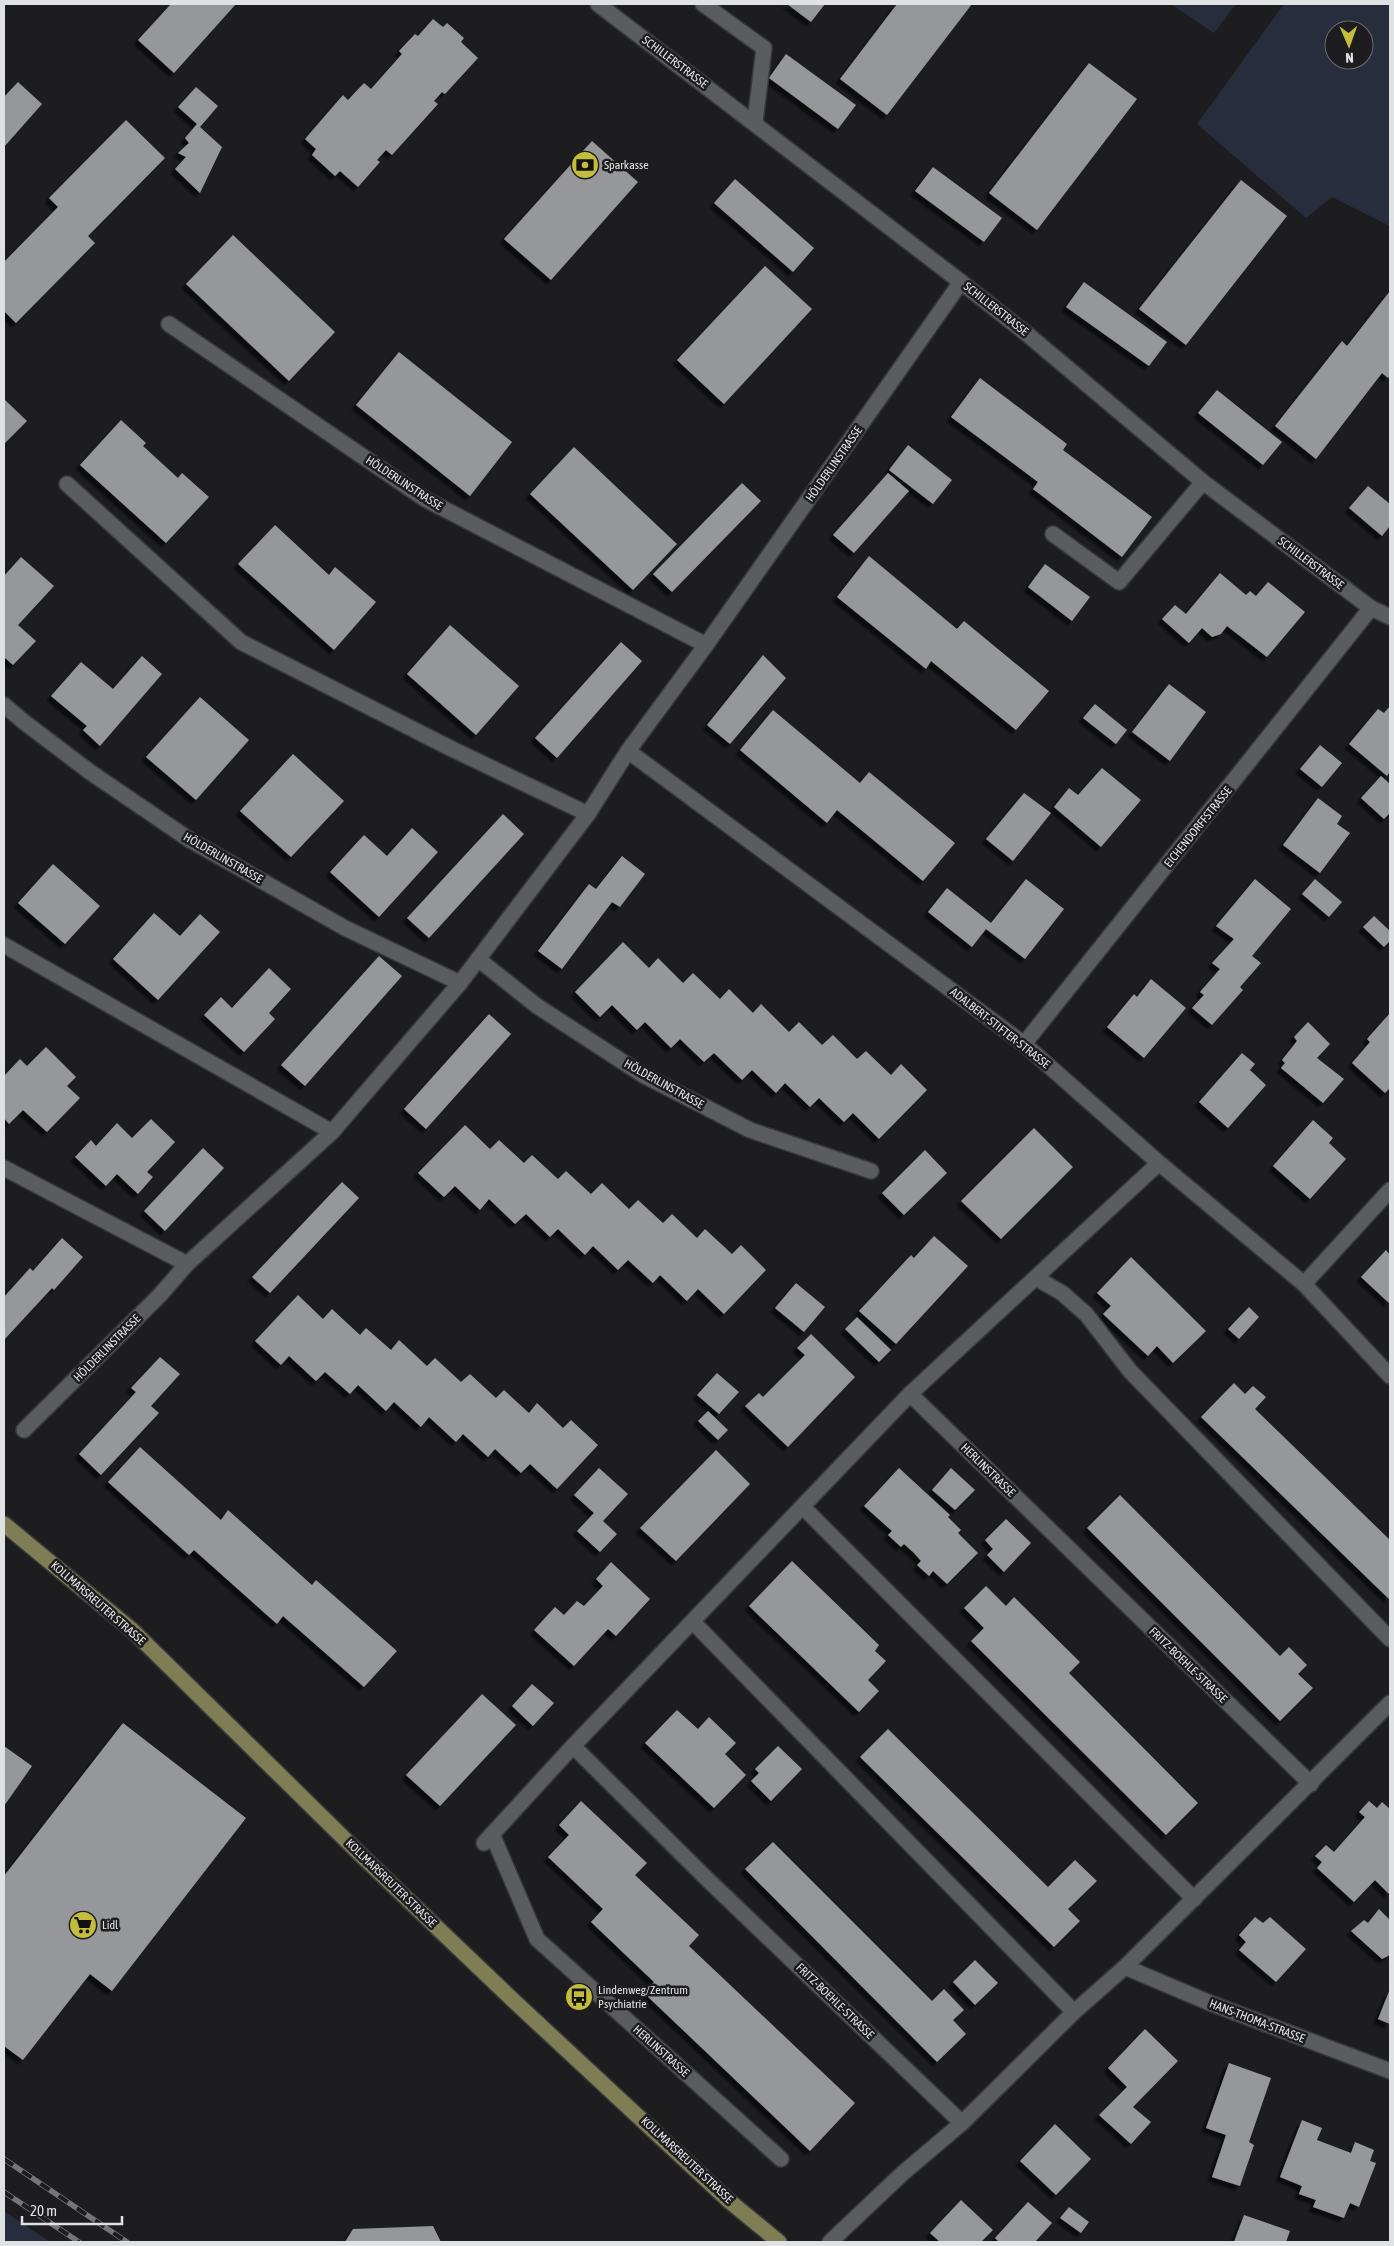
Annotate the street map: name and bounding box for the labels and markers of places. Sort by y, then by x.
bank icon: Sparkasse [570,150,600,180]
place label: Sparkasse [604,158,649,172]
supermarket icon: Lidl [68,1910,98,1940]
place label: Lidl [102,1918,119,1932]
bus stop icon: Lindenweg/Zentrum Psychiatrie [564,1982,594,2012]
place label: Lindenweg/Zentrum Psychiatrie [598,1983,688,2011]

